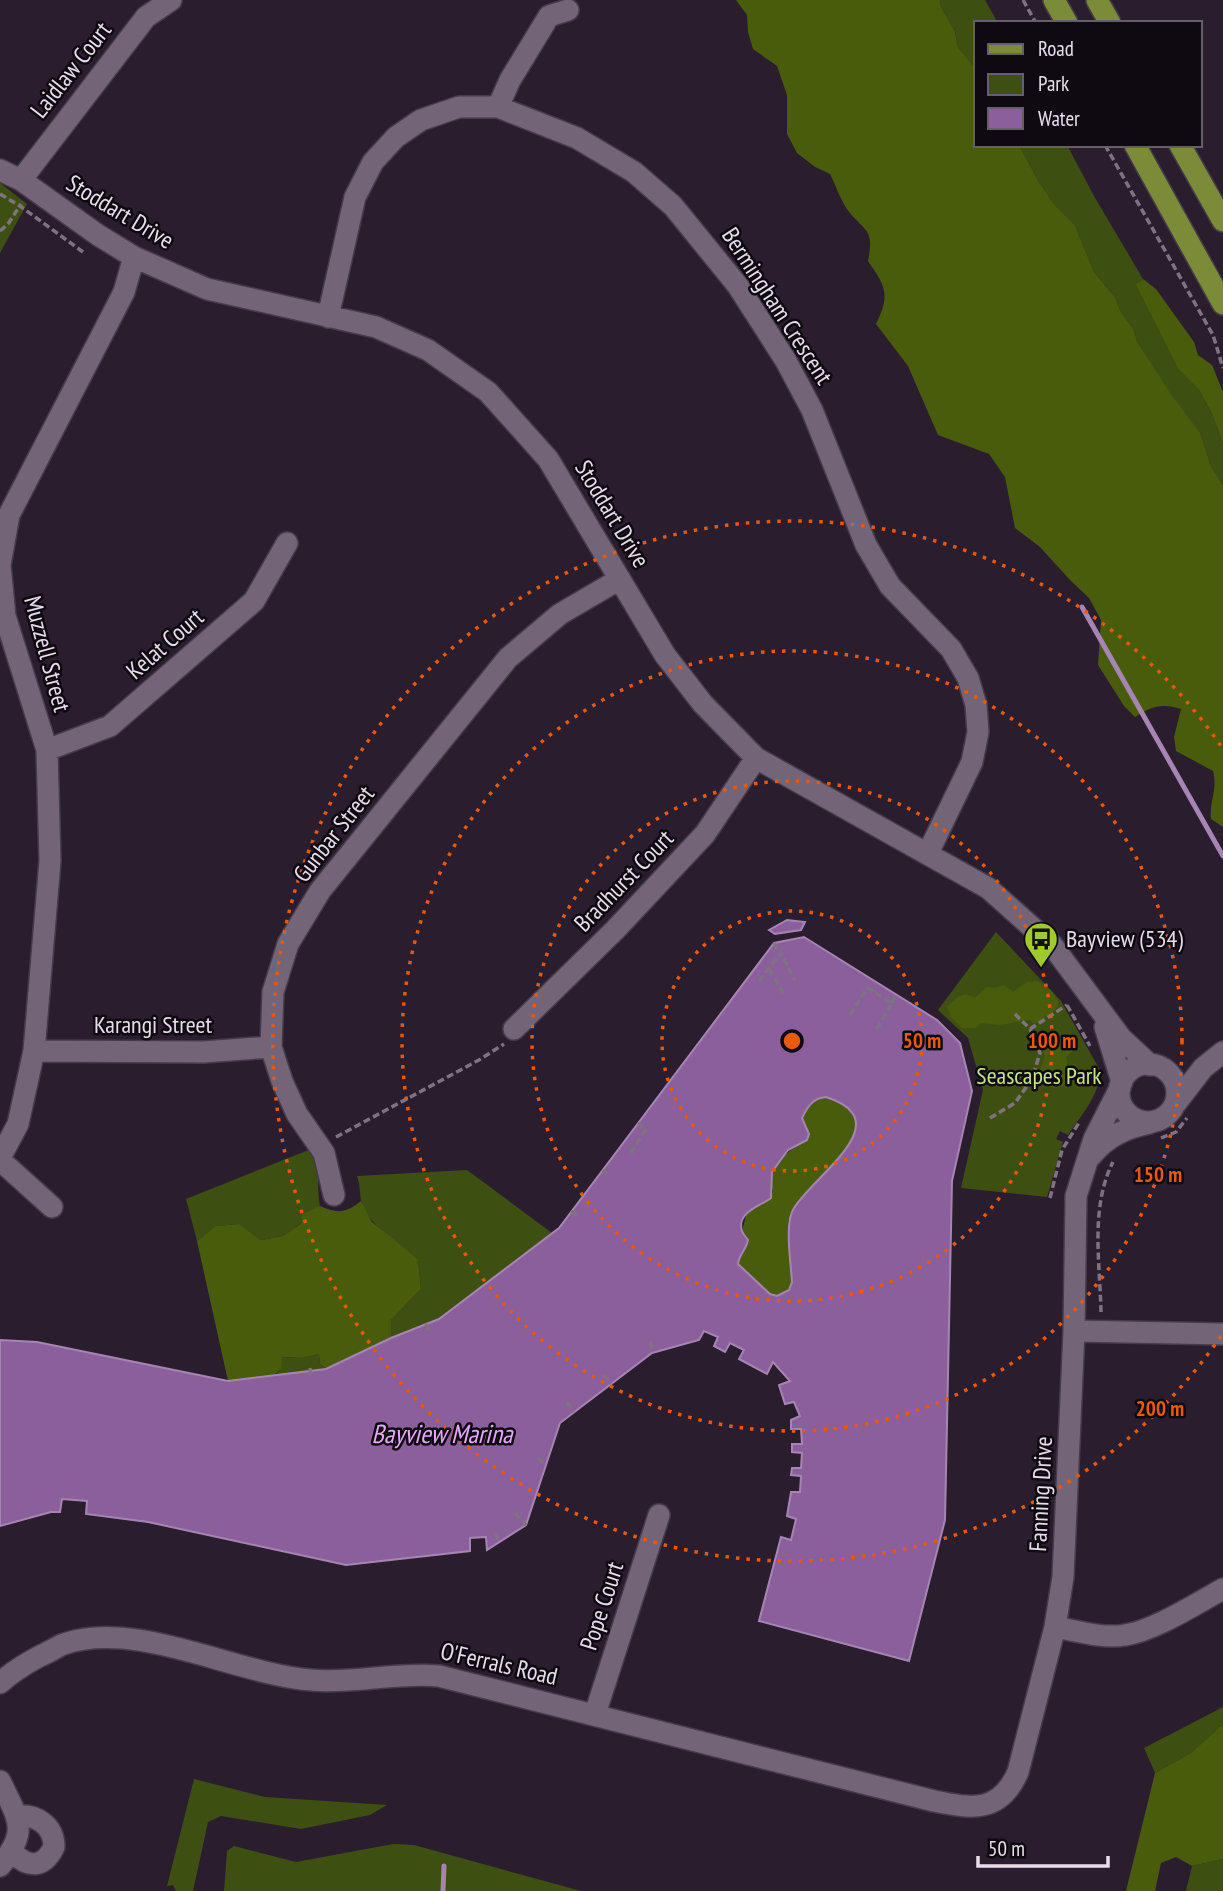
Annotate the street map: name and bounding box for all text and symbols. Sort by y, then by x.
street label: Laidlaw Court [23,15,118,124]
legend [974,21,1202,147]
text: Road [1038,35,1074,62]
text: Park [1038,70,1069,97]
text: Water [1038,105,1080,132]
street label: Stoddart Drive [61,167,180,256]
street label: Bermingham Crescent [715,221,840,390]
street label: Stoddart Drive [568,454,657,573]
street label: Muzzell Street [17,593,78,716]
street label: Kelat Court [120,601,210,686]
street label: Gunbar Street [286,779,381,888]
street label: Bradhurst Court [567,823,680,938]
bus stop icon: Bayview (534) [1022,920,1060,969]
place label: Bayview (534) [1066,923,1183,954]
street label: Karangi Street [94,1009,212,1040]
text: 50 m [903,1027,941,1054]
text: 100 m [1028,1027,1076,1054]
centre of rings [780,1029,804,1053]
park label: Seascapes Park [976,1060,1102,1091]
text: 150 m [1134,1161,1182,1188]
text: 200 m [1136,1395,1184,1422]
water label: Bayview Marina [372,1417,514,1450]
street label: Fanning Drive [1022,1436,1059,1552]
street label: Pope Court [573,1558,630,1654]
street label: O'Ferrals Road [438,1635,561,1692]
scale bar [978,1825,1108,1869]
text: 50 m [988,1835,1025,1862]

